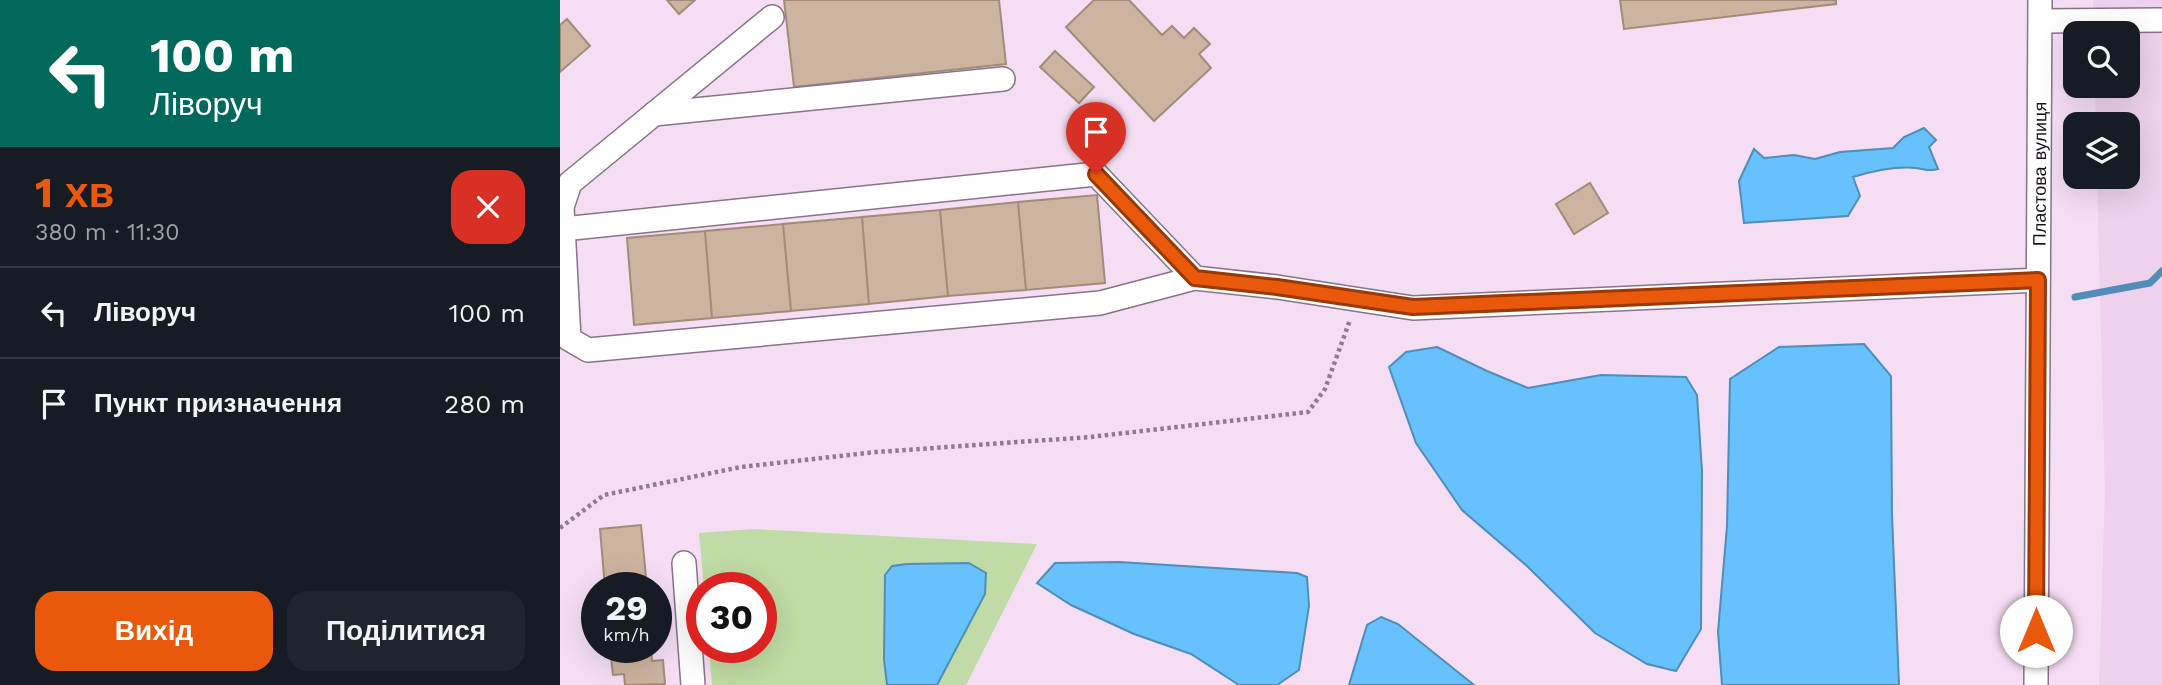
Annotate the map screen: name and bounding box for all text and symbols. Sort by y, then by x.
map controls [2063,21,2140,189]
button: search [2063,21,2140,98]
text: 100 m [150,26,294,84]
icon: left [35,28,126,119]
text: Ліворуч [150,85,263,123]
pin [1066,102,1126,174]
street label: Пластова вулиця [2028,102,2050,246]
button: layers [2063,112,2140,189]
icon: arrive [1077,113,1115,151]
text: 1 хв [35,168,114,217]
button: close [451,170,525,244]
text: 380 m · 11:30 [35,219,180,246]
icon: left [35,294,73,332]
text: Ліворуч [94,297,196,327]
text: 100 m [449,298,525,328]
icon: arrive [35,385,73,423]
text: Пункт призначення [94,388,342,418]
text: 280 m [444,389,525,419]
speed limit sign: 30 [686,572,777,663]
text: 29 [605,587,648,629]
button: Вихід [35,591,273,671]
button: Поділитися [287,591,525,671]
position arrow [1999,594,2073,668]
text: km/h [603,624,650,645]

